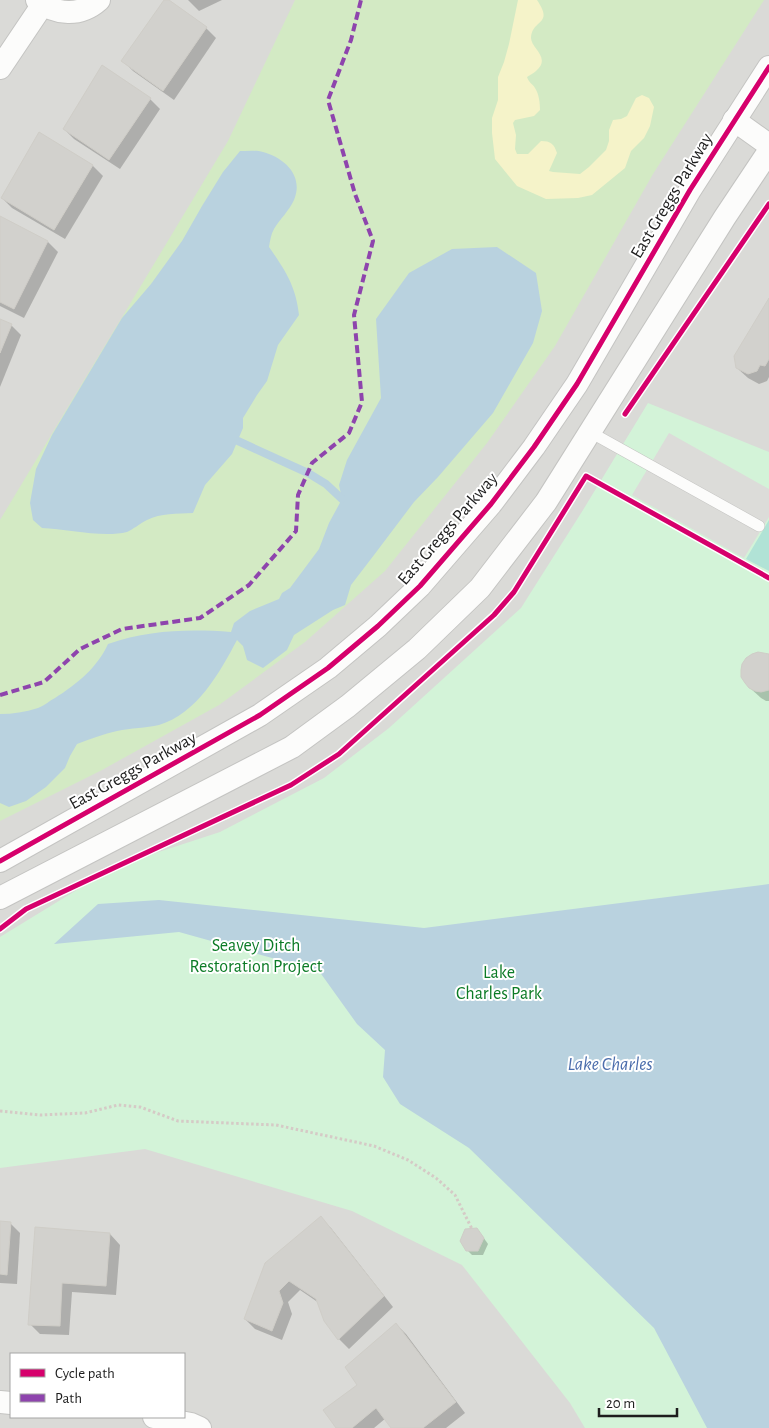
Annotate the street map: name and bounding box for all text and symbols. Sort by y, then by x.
street label: East Greggs Parkway [628,130,716,262]
street label: East Greggs Parkway [395,469,502,589]
street label: East Greggs Parkway [66,729,200,813]
park label: Seavey Ditch Restoration Project [190,937,323,976]
park label: Lake Charles Park [456,964,543,1003]
water label: Lake Charles [567,1055,653,1074]
legend [10,1353,185,1418]
text: Cycle path [55,1366,115,1381]
scale bar [599,1386,676,1418]
text: Path [55,1391,82,1406]
text: 20 m [606,1396,635,1411]

